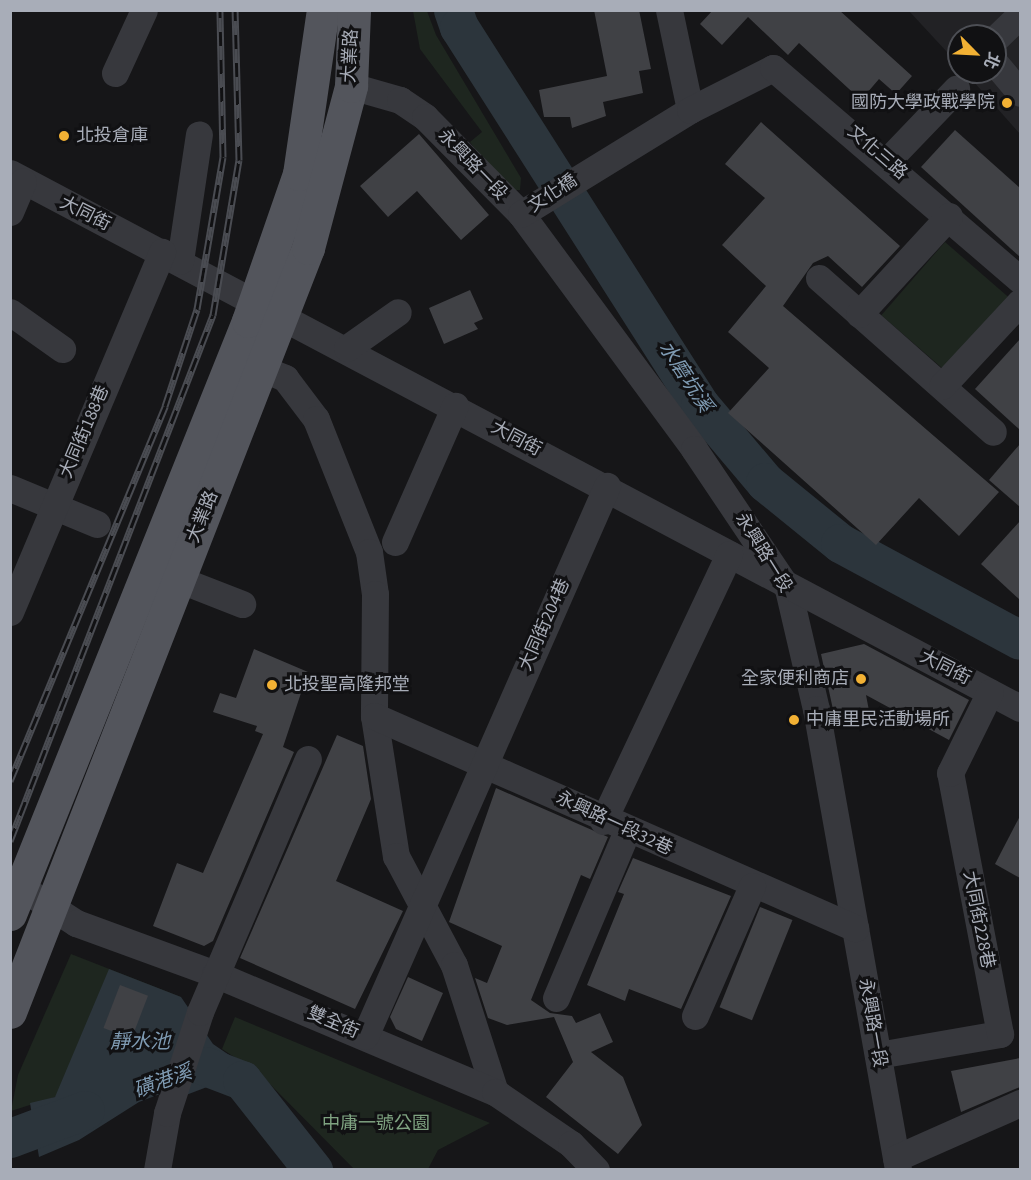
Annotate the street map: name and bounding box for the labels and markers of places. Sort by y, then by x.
place label: 國防大學政戰學院 [851,92,995,114]
marker: 國防大學政戰學院 [1000,96,1014,110]
place label: 北投倉庫 [76,125,148,147]
marker: 北投倉庫 [57,129,71,143]
place label: 全家便利商店 [741,668,849,690]
marker: 全家便利商店 [854,672,868,686]
place label: 北投聖高隆邦堂 [284,674,410,696]
marker: 北投聖高隆邦堂 [265,678,279,692]
place label: 中庸里民活動場所 [806,709,950,731]
marker: 中庸里民活動場所 [787,713,801,727]

